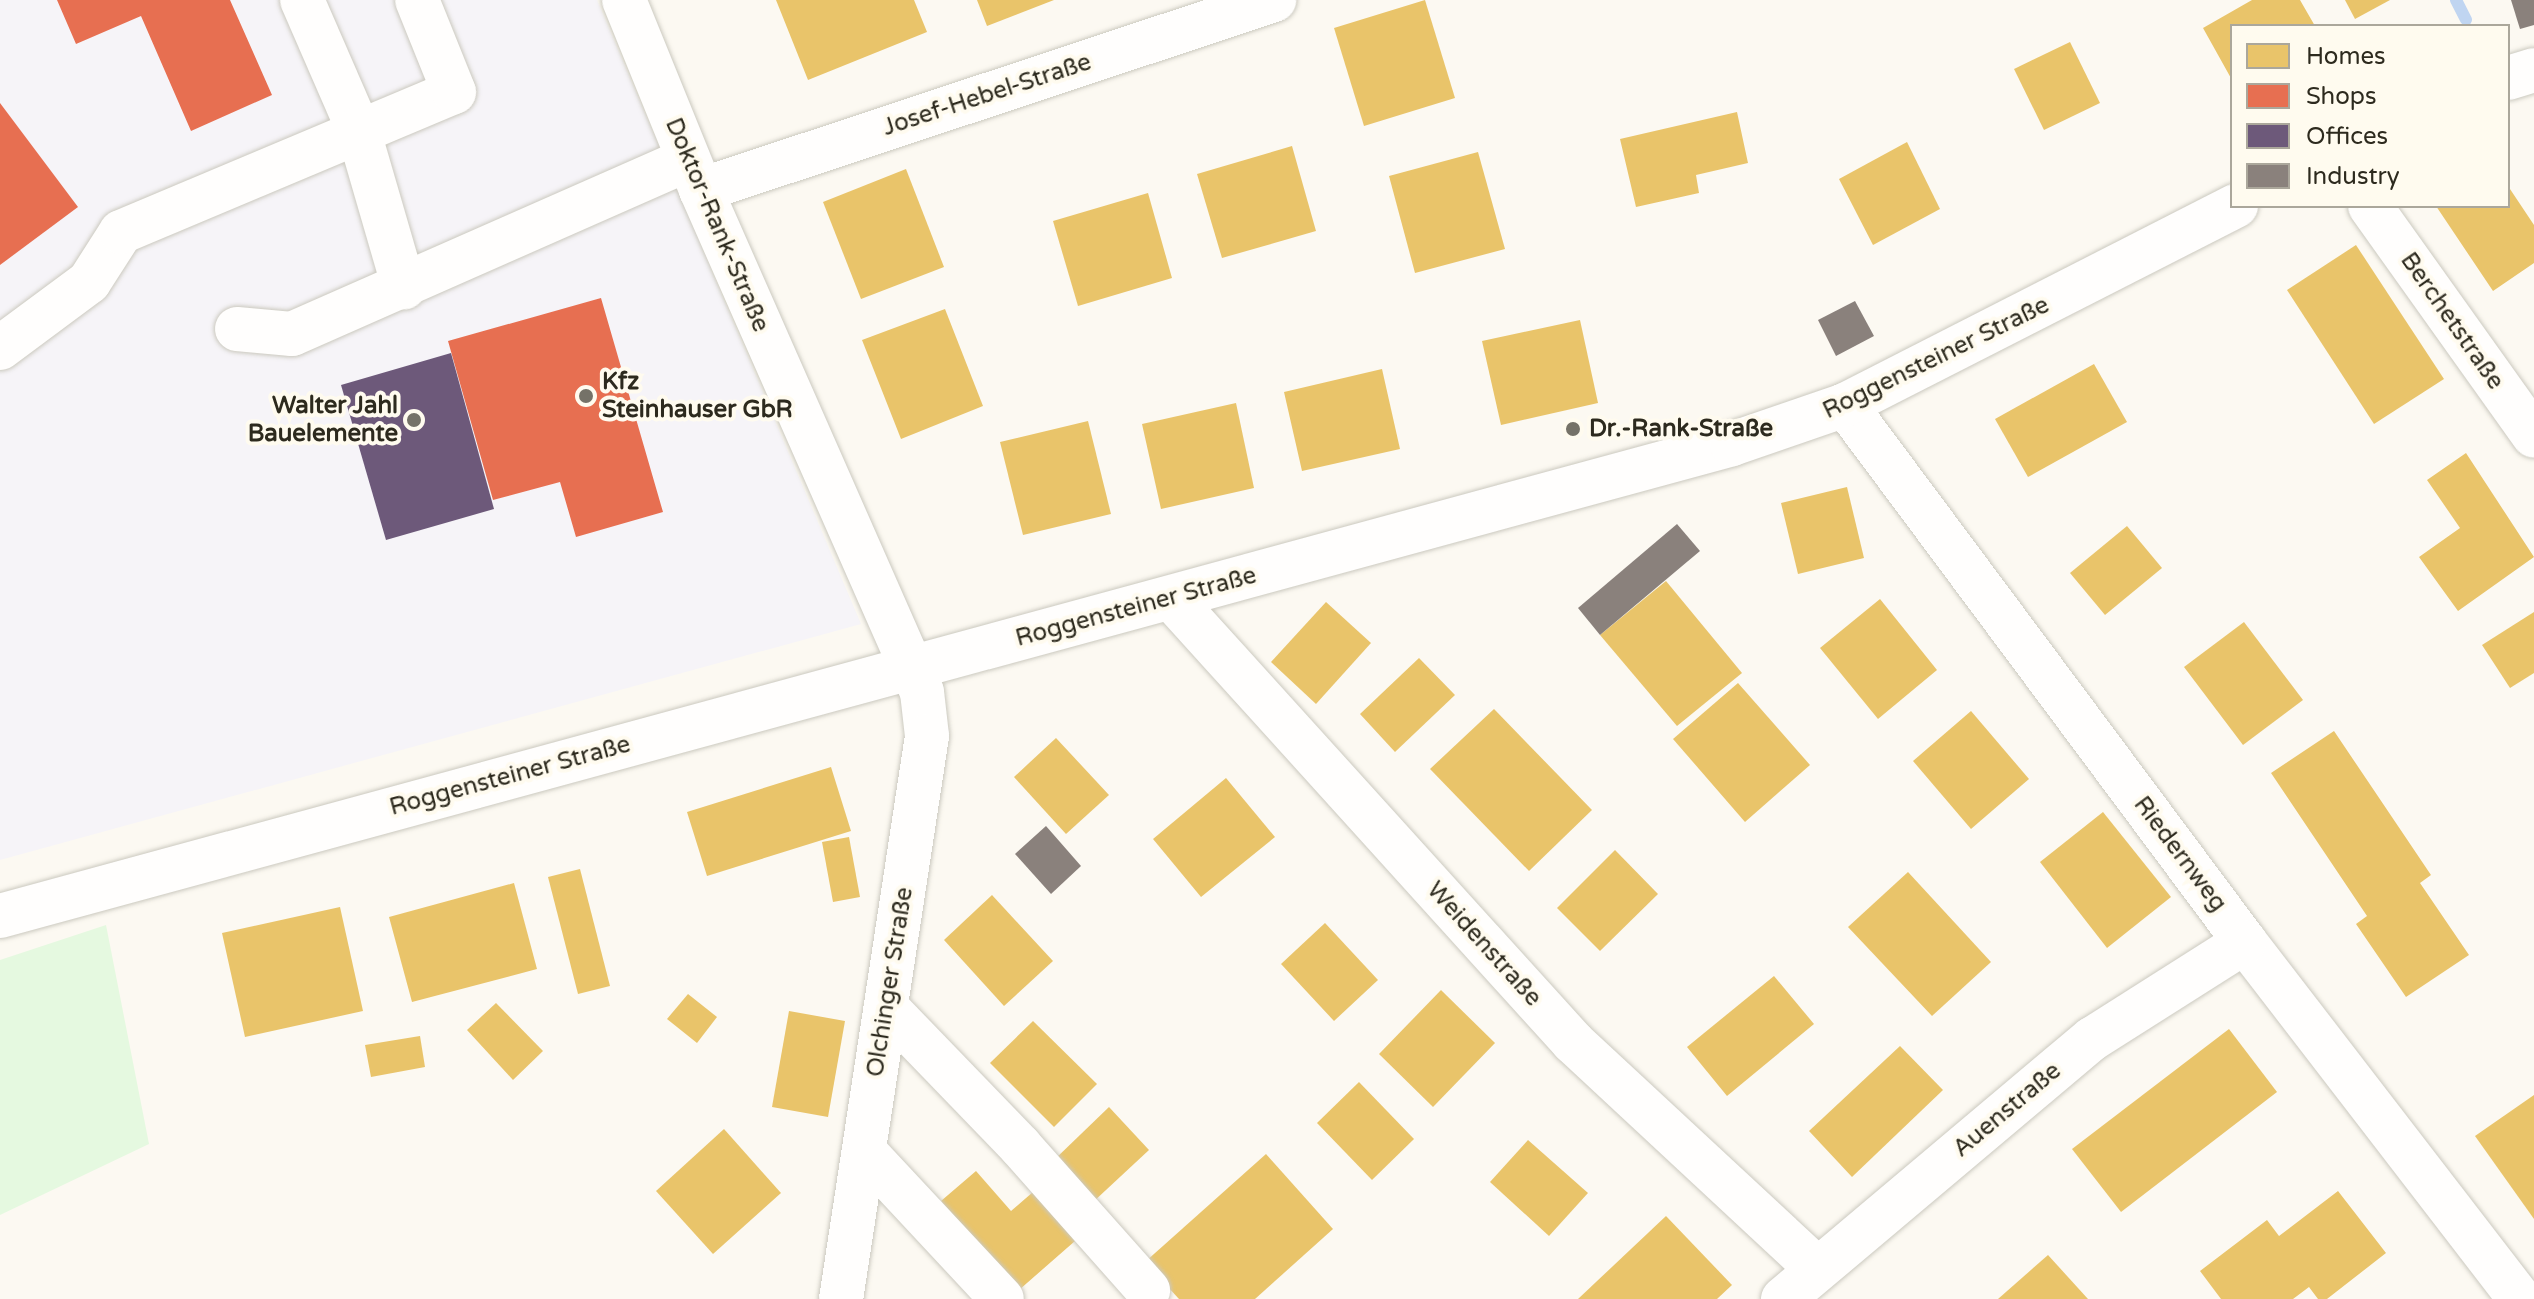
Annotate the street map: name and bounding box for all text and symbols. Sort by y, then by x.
legend [2230,24,2510,208]
text: Homes [2306,42,2386,71]
street label: Josef-Hebel-Straße [879,48,1095,142]
text: Shops [2306,82,2376,111]
street label: Doktor-Rank-Straße [659,114,775,336]
text: Offices [2306,122,2388,151]
text: Industry [2306,162,2400,191]
street label: Berchetstraße [2394,247,2510,395]
street label: Roggensteiner Straße [1818,291,2054,425]
place label: Kfz Steinhauser GbR [602,368,793,424]
marker: Kfz Steinhauser GbR [577,387,595,405]
place label: Walter Jahl Bauelemente [248,392,398,448]
marker: Walter Jahl Bauelemente [405,411,423,429]
place label: Dr.-Rank-Straße [1589,415,1773,443]
marker: Dr.-Rank-Straße [1564,420,1582,438]
street label: Roggensteiner Straße [1012,561,1260,653]
street label: Roggensteiner Straße [386,730,634,822]
street label: Riedernweg [2127,791,2233,917]
street label: Weidenstraße [1421,876,1547,1012]
street label: Olchinger Straße [861,885,919,1079]
street label: Auenstraße [1947,1057,2067,1163]

